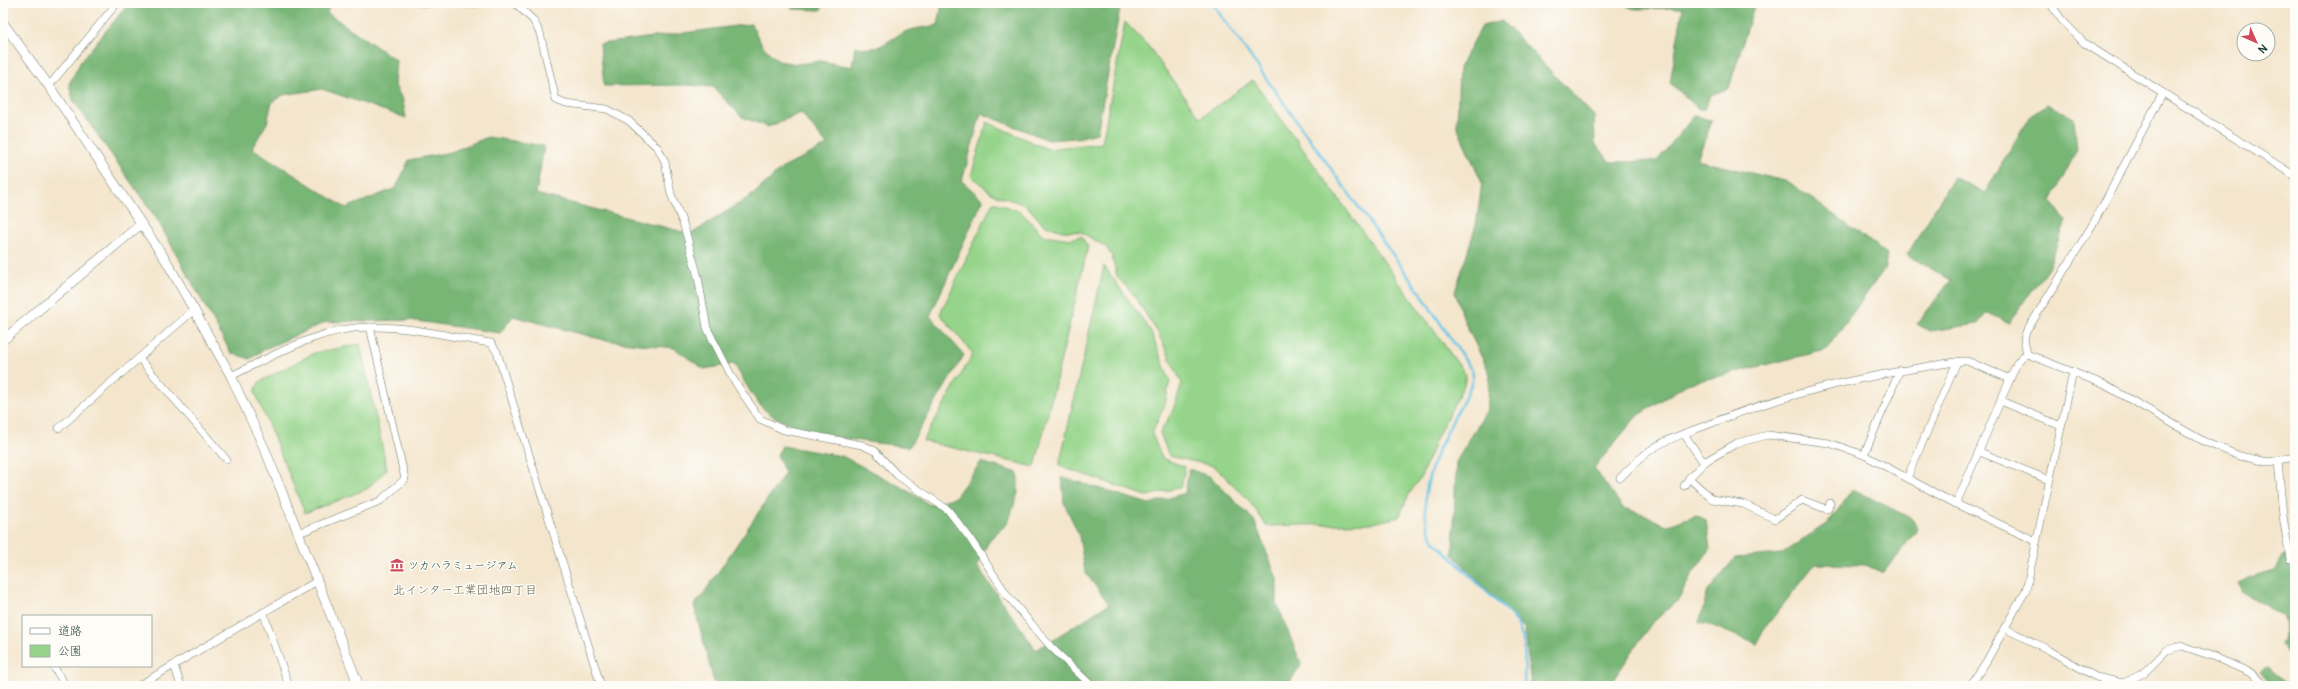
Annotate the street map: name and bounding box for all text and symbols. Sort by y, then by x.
north arrow [2236,22,2276,62]
text: N [2255,41,2270,56]
museum icon: ツカハラミュージアム [389,557,405,573]
place label: ツカハラミュージアム [408,559,518,572]
district label: 北インター工業団地四丁目 [393,583,537,598]
legend [22,615,152,667]
text: 道路 [58,624,82,639]
text: 公園 [58,644,82,659]

